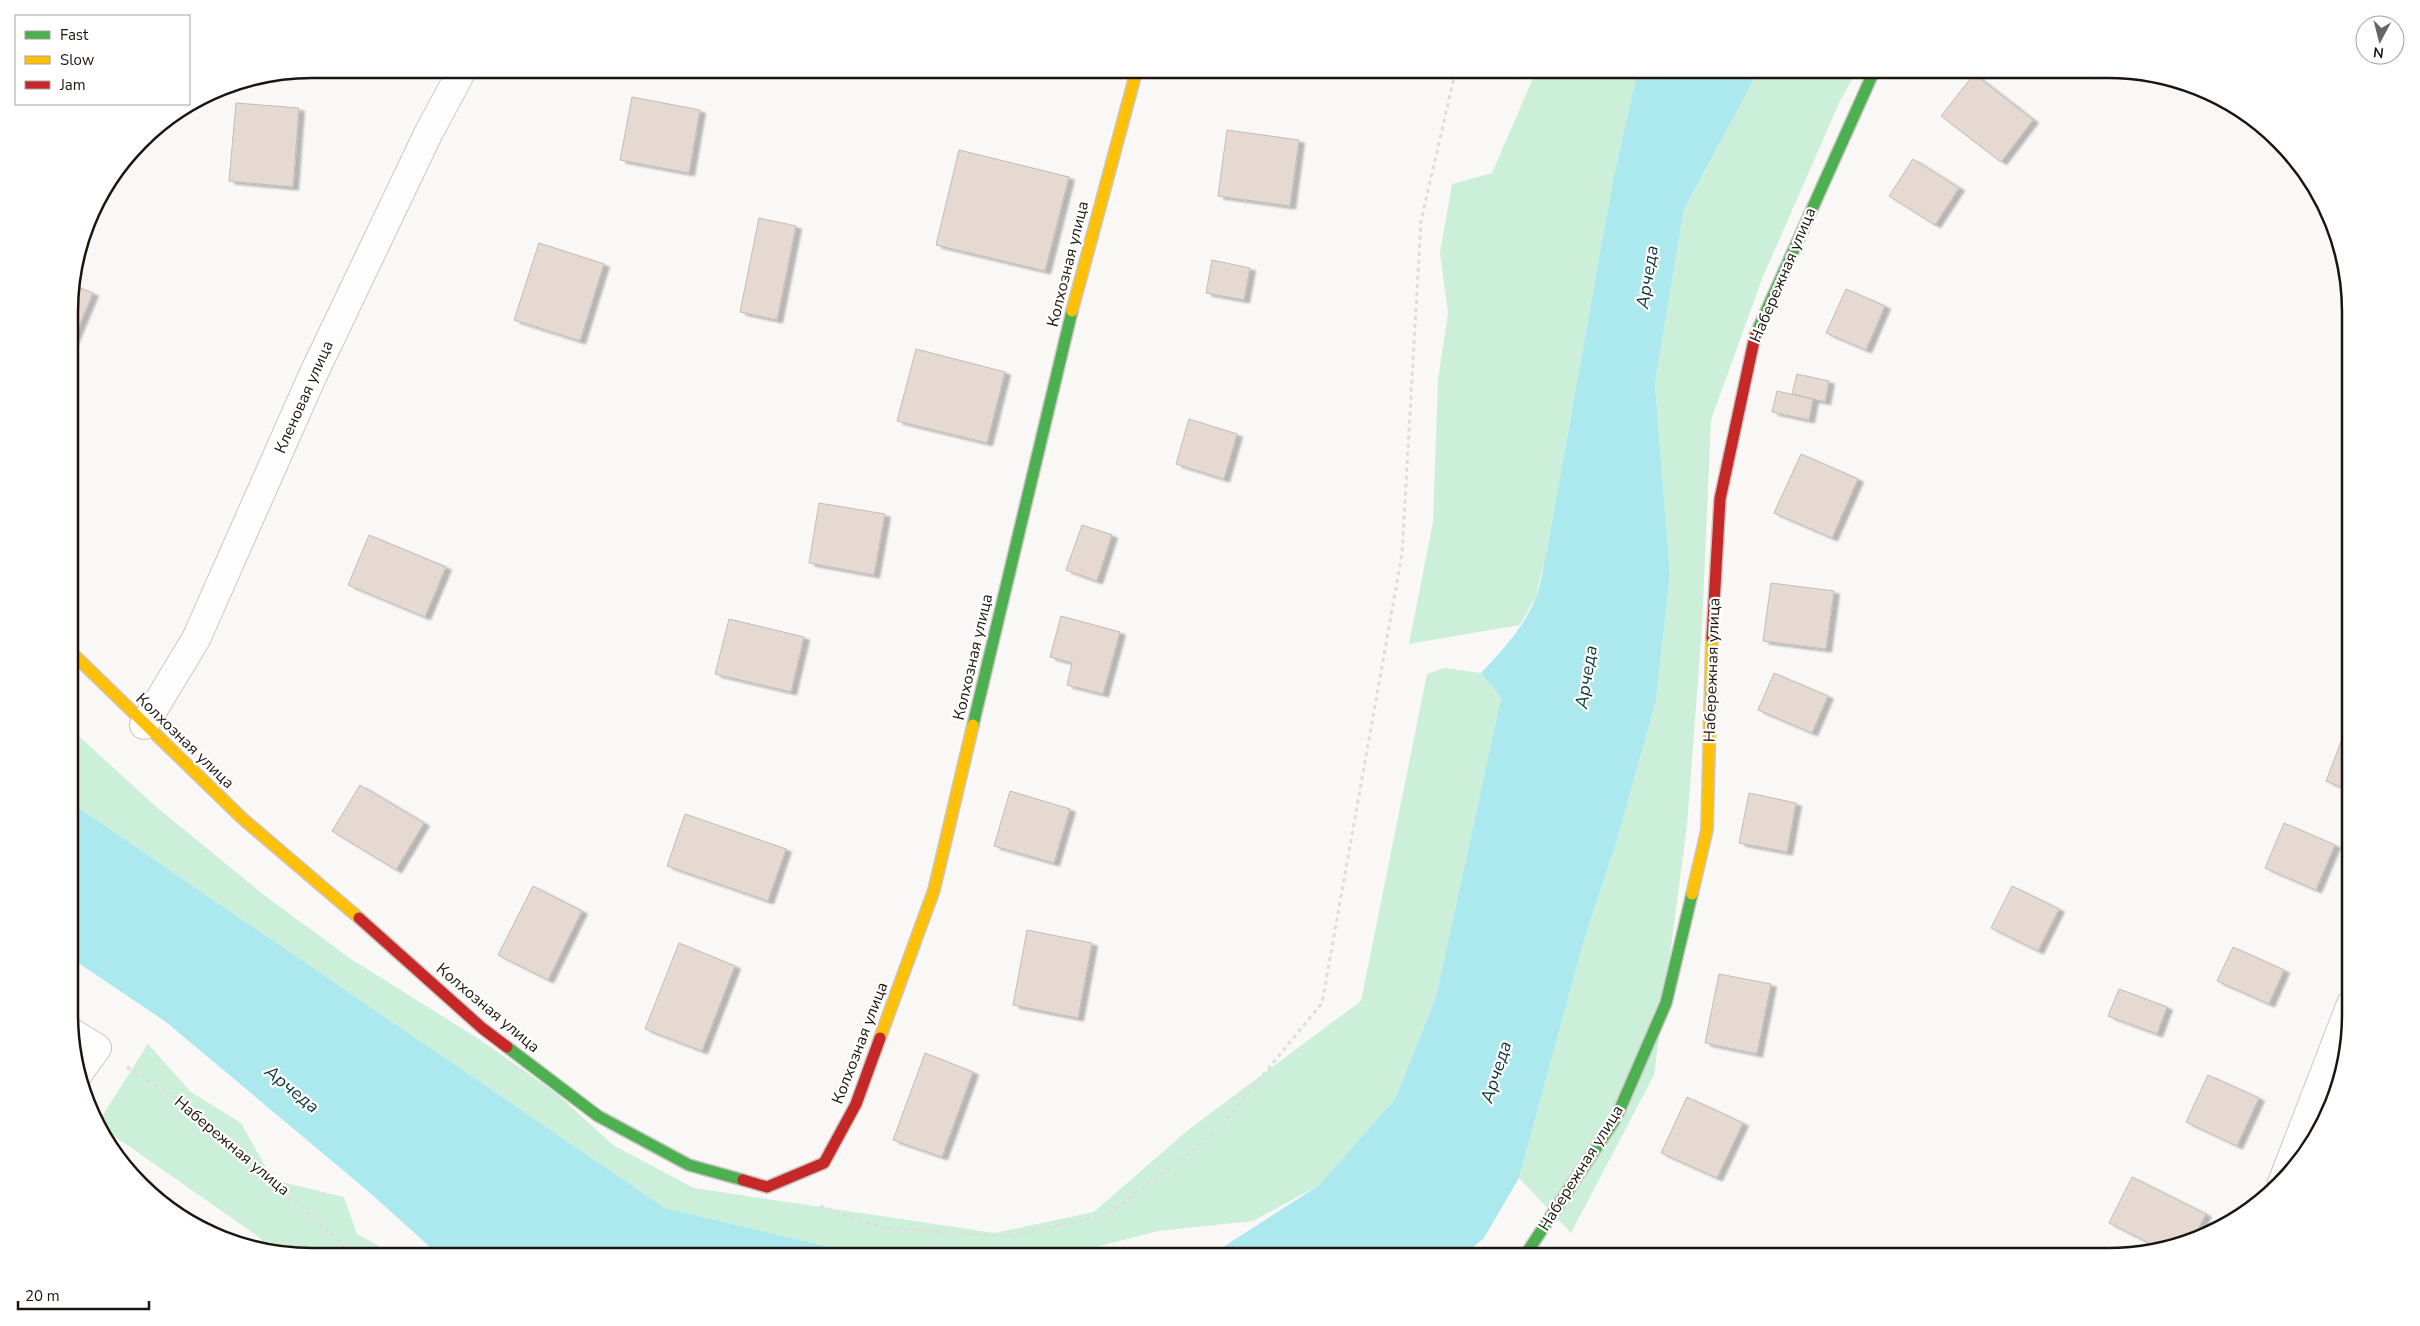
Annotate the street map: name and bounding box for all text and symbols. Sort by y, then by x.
legend [15,15,190,105]
north arrow [2355,15,2405,65]
text: Fast [60,25,89,45]
text: N [2372,42,2385,62]
text: Slow [60,50,95,70]
text: Jam [59,75,86,95]
street label: Колхозная улица [1042,199,1094,329]
street label: Набережная улица [1745,204,1821,346]
water label: Арчеда [1630,244,1664,311]
street label: Кленовая улица [269,337,339,457]
street label: Колхозная улица [948,592,998,722]
street label: Набережная улица [1698,597,1726,743]
water label: Арчеда [1569,644,1603,711]
street label: Колхозная улица [131,688,239,794]
street label: Колхозная улица [432,958,544,1058]
street label: Колхозная улица [827,979,893,1107]
water label: Арчеда [1474,1038,1517,1107]
water label: Арчеда [259,1059,324,1118]
street label: Набережная улица [170,1091,294,1201]
street label: Набережная улица [1533,1101,1629,1235]
scale bar [18,1278,149,1310]
text: 20 m [25,1286,60,1306]

